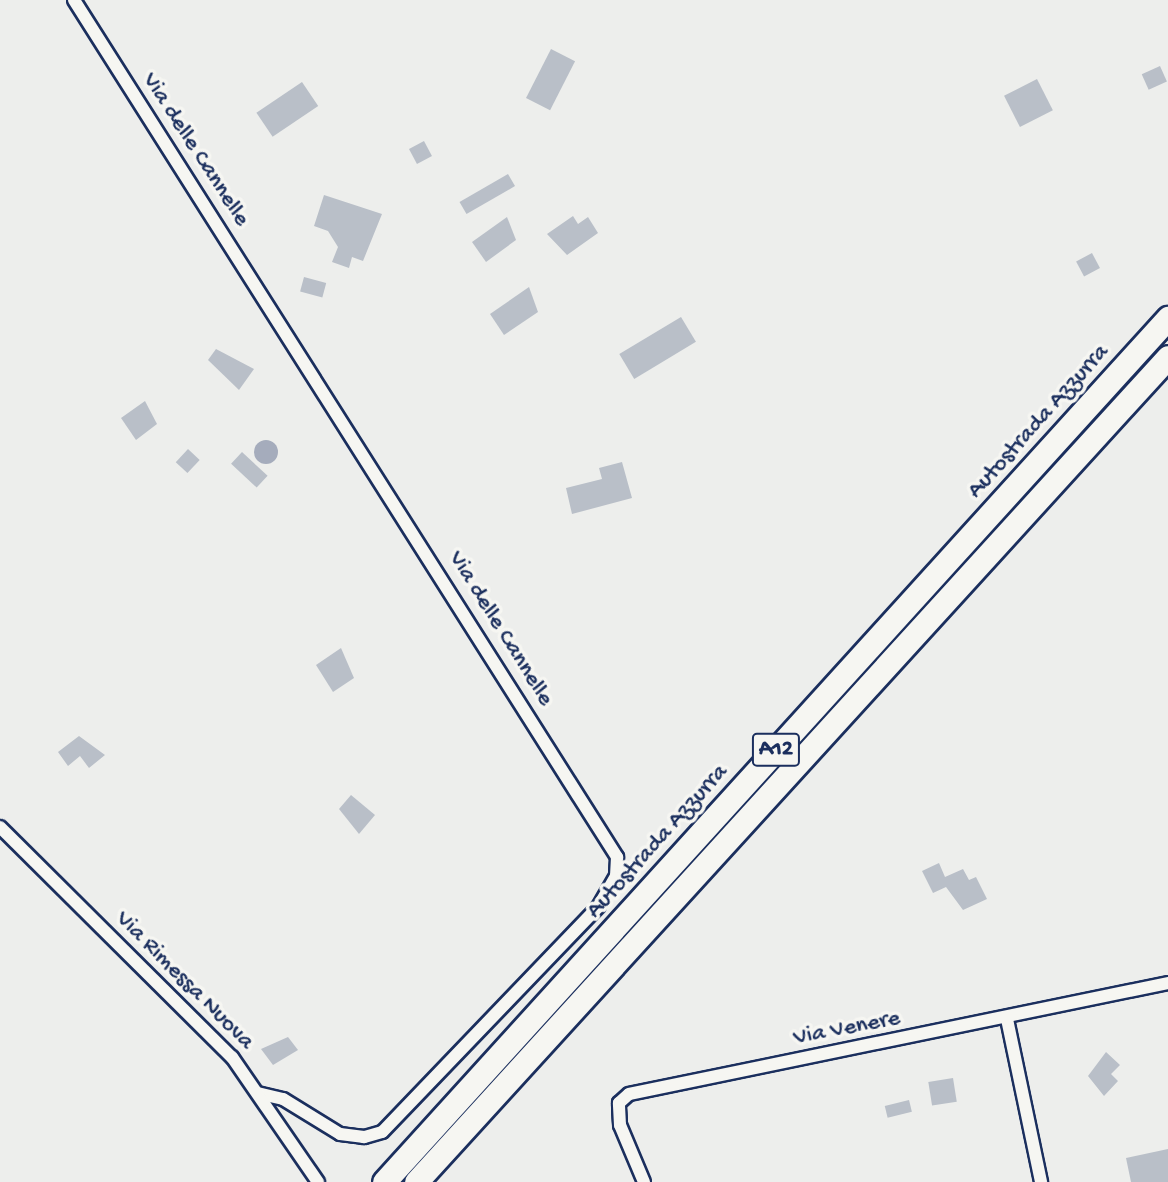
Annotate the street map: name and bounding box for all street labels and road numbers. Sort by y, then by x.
street label: Via delle Cannelle [135,68,255,232]
street label: Autostrada Azzurra [962,339,1116,505]
street label: Via delle Cannelle [441,546,559,712]
road number: A12 [752,730,800,770]
street label: Autostrada Azzurra [581,759,735,925]
street label: Via Rimessa Nuova [109,906,259,1056]
street label: Via Venere [791,1005,903,1053]

